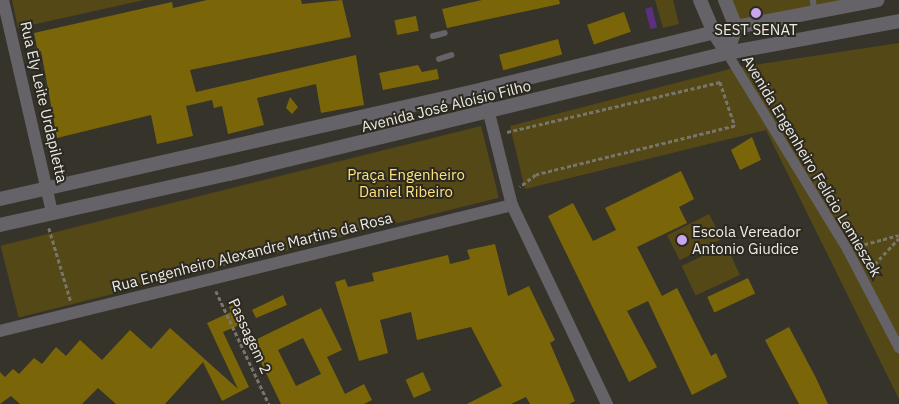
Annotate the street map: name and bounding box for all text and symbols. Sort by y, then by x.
marker: SEST SENAT [750,7,762,19]
street label: Rua Ely Leite Urdapiletta [17,20,71,184]
place label: SEST SENAT [714,21,798,39]
street label: Avenida Engenheiro Felício Lemieszek [739,52,885,280]
street label: Avenida José Aloísio Filho [359,76,533,136]
park label: Praça Engenheiro Daniel Ribeiro [347,165,465,200]
street label: Rua Engenheiro Alexandre Martins da Rosa [110,208,394,296]
place label: Escola Vereador Antonio Giudice [692,222,801,257]
marker: Escola Vereador Antonio Giudice [676,234,688,246]
street label: Passagem 2 [225,295,275,377]

